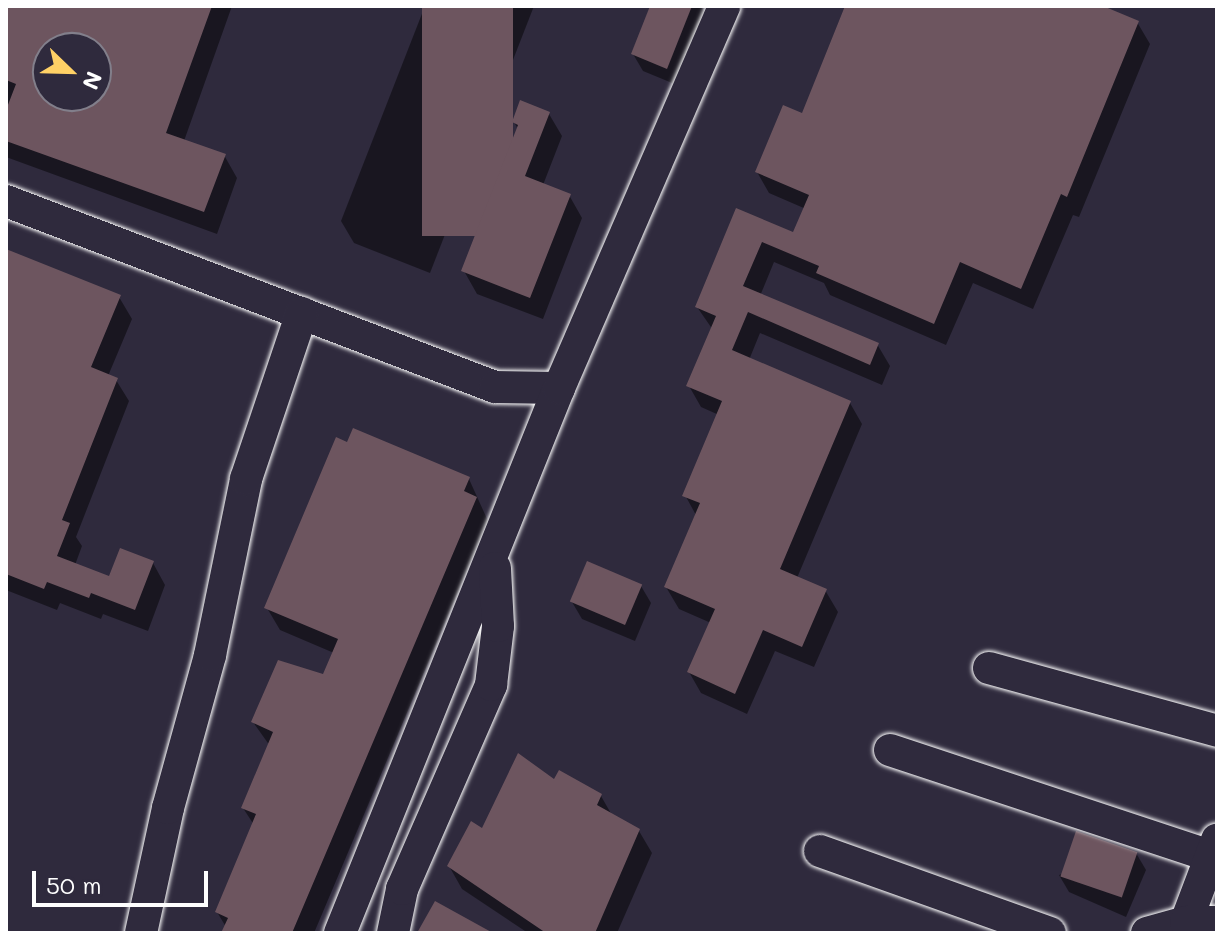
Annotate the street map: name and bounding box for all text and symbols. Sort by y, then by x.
north arrow [32,32,112,112]
text: N [76,67,109,94]
scale bar [36,855,212,905]
text: 50 m [46,869,102,900]

